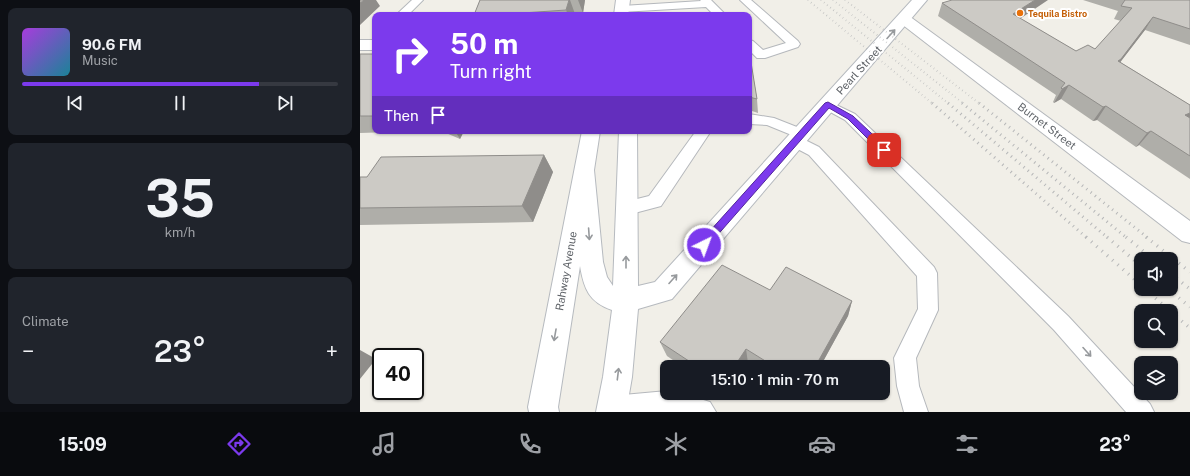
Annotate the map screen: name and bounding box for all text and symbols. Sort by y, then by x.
marker: Tequila Bistro [1015,8,1025,18]
place label: Tequila Bistro [1028,8,1087,19]
text: 50 m [450,27,518,60]
icon: right [384,28,436,80]
one-way arrow [886,29,895,39]
text: 90.6 FM [82,36,142,53]
street label: Pearl Street [834,43,884,97]
text: Music [82,53,118,68]
text: Turn right [450,61,532,82]
icon: previous [64,92,86,114]
icon: pause [169,92,191,114]
icon: next [274,92,296,114]
street label: Burnet Street [1016,100,1078,152]
icon: arrive [427,104,449,126]
text: Then [384,107,419,124]
pin [867,133,901,167]
icon: arrive [873,139,895,161]
text: 35 [145,168,215,229]
position arrow [683,224,725,266]
text: km/h [165,225,195,240]
one-way arrow [586,227,593,240]
street label: Rahway Avenue [553,230,579,312]
map controls [1134,252,1178,400]
button: sound [1134,252,1178,296]
one-way arrow [622,256,630,269]
one-way arrow [668,274,677,285]
button: search [1134,304,1178,348]
text: Climate [22,314,69,329]
one-way arrow [551,328,559,341]
text: 23° [154,333,206,369]
text: − [22,338,34,364]
text: + [326,338,338,364]
one-way arrow [1083,346,1092,357]
speed limit sign: 40 [372,348,424,400]
button: layers [1134,356,1178,400]
one-way arrow [614,368,622,381]
text: 15:10 · 1 min · 70 m [711,371,839,388]
icon: directions [225,430,253,458]
icon: music [370,430,398,458]
icon: phone [516,430,544,458]
icon: climate [662,430,690,458]
icon: car [808,430,836,458]
icon: filters [953,430,981,458]
text: 15:09 [59,434,107,455]
text: 23° [1099,434,1131,455]

